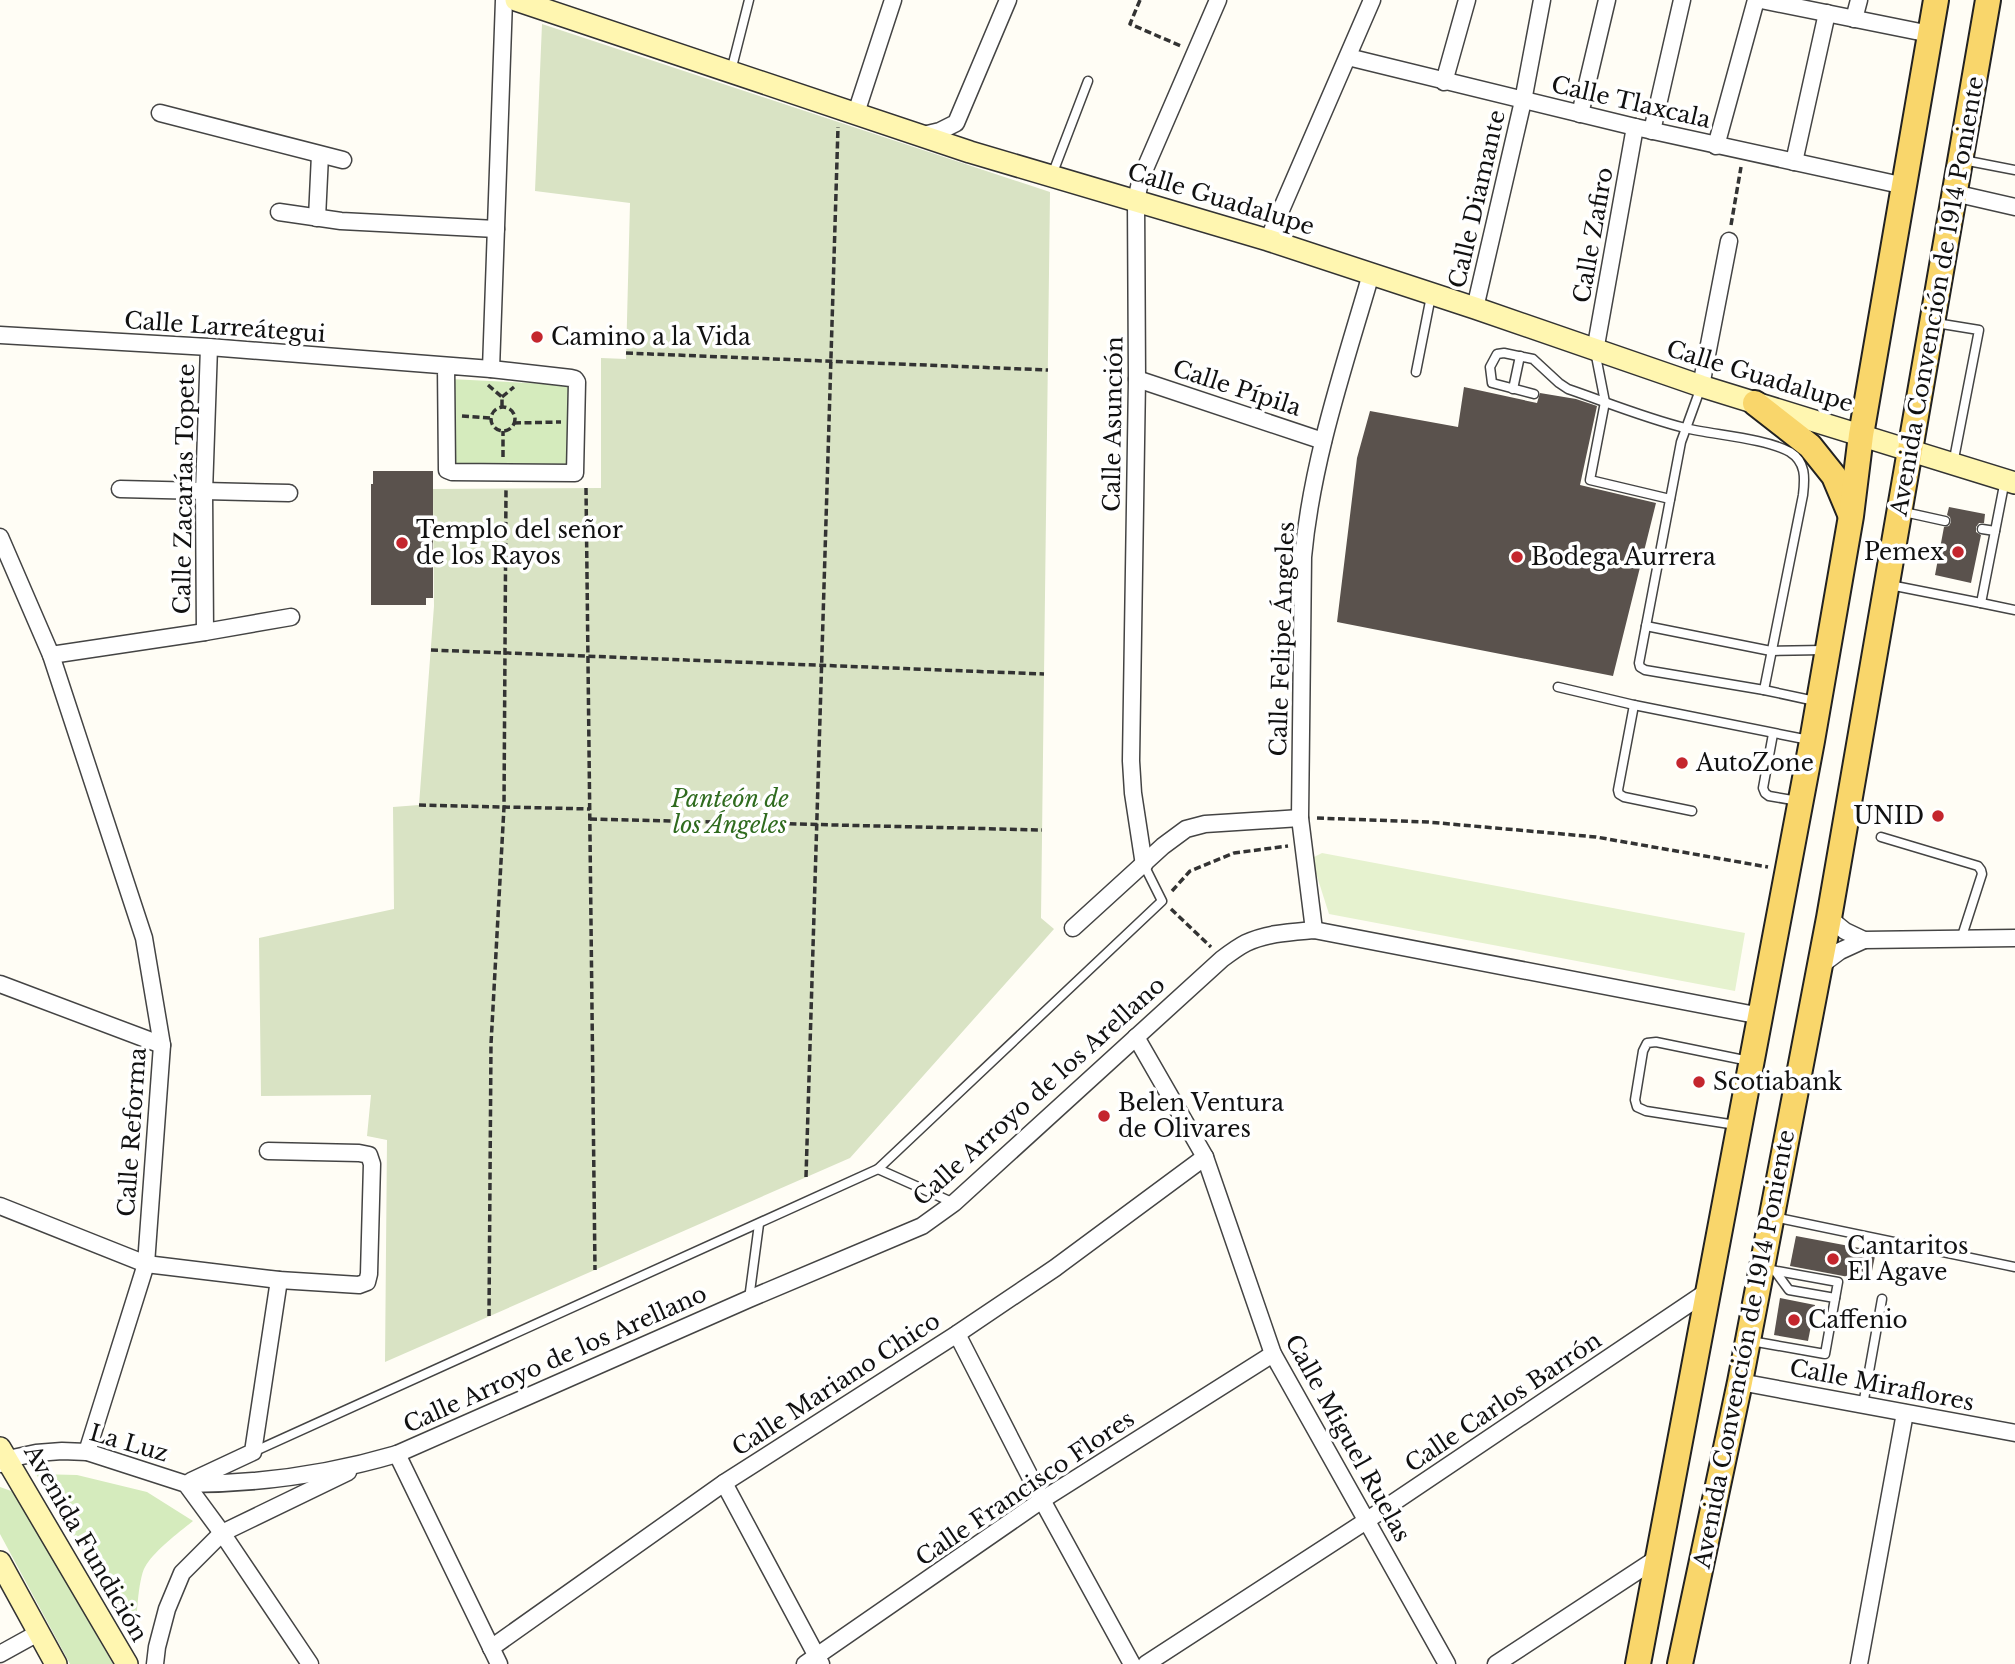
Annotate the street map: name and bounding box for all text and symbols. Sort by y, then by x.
street label: Calle Tlaxcala [1549,70,1714,134]
street label: Avenida Convención de 1914 Poniente [1884,74,1990,519]
street label: Calle Diamante [1443,107,1511,291]
street label: Calle Guadalupe [1124,157,1318,241]
street label: Calle Zafiro [1567,165,1619,305]
street label: Calle Larreátegui [123,306,327,348]
place label: Camino a la Vida [551,323,751,351]
marker: Camino a la Vida [529,329,545,345]
street label: Calle Guadalupe [1663,334,1857,418]
street label: Calle Asunción [1097,336,1129,512]
street label: Calle Pípila [1169,354,1305,422]
street label: Calle Zacarías Topete [168,363,200,615]
place label: Templo del señor de los Rayos [416,516,623,570]
street label: Calle Felipe Ángeles [1263,521,1300,757]
marker: Templo del señor de los Rayos [394,535,410,551]
place label: Pemex [1864,538,1944,566]
place label: Bodega Aurrera [1531,543,1716,571]
marker: Pemex [1950,544,1966,560]
marker: Bodega Aurrera [1509,549,1525,565]
place label: AutoZone [1695,749,1814,777]
marker: AutoZone [1674,755,1690,771]
park label: Panteón de los Ángeles [670,785,789,839]
place label: UNID [1854,802,1924,830]
marker: UNID [1930,808,1946,824]
street label: Calle Arroyo de los Arellano [907,971,1171,1211]
street label: Calle Reforma [112,1046,152,1218]
place label: Scotiabank [1713,1068,1843,1096]
marker: Scotiabank [1691,1074,1707,1090]
place label: Belen Ventura de Olivares [1118,1089,1284,1143]
marker: Belen Ventura de Olivares [1096,1108,1112,1124]
street label: Avenida Convención de 1914 Poniente [1688,1127,1800,1572]
place label: Cantaritos El Agave [1847,1232,1968,1286]
marker: Cantaritos El Agave [1825,1251,1841,1267]
street label: Calle Arroyo de los Arellano [399,1279,711,1439]
street label: Calle Mariano Chico [727,1306,945,1462]
place label: Caffenio [1808,1306,1908,1334]
marker: Caffenio [1786,1312,1802,1328]
street label: Calle Carlos Barrón [1400,1326,1607,1478]
street label: Calle Miguel Ruelas [1279,1329,1417,1547]
street label: Calle Miraflores [1787,1353,1977,1417]
street label: Calle Francisco Flores [910,1404,1140,1572]
street label: La Luz [86,1418,172,1468]
street label: Avenida Fundición [18,1439,154,1646]

